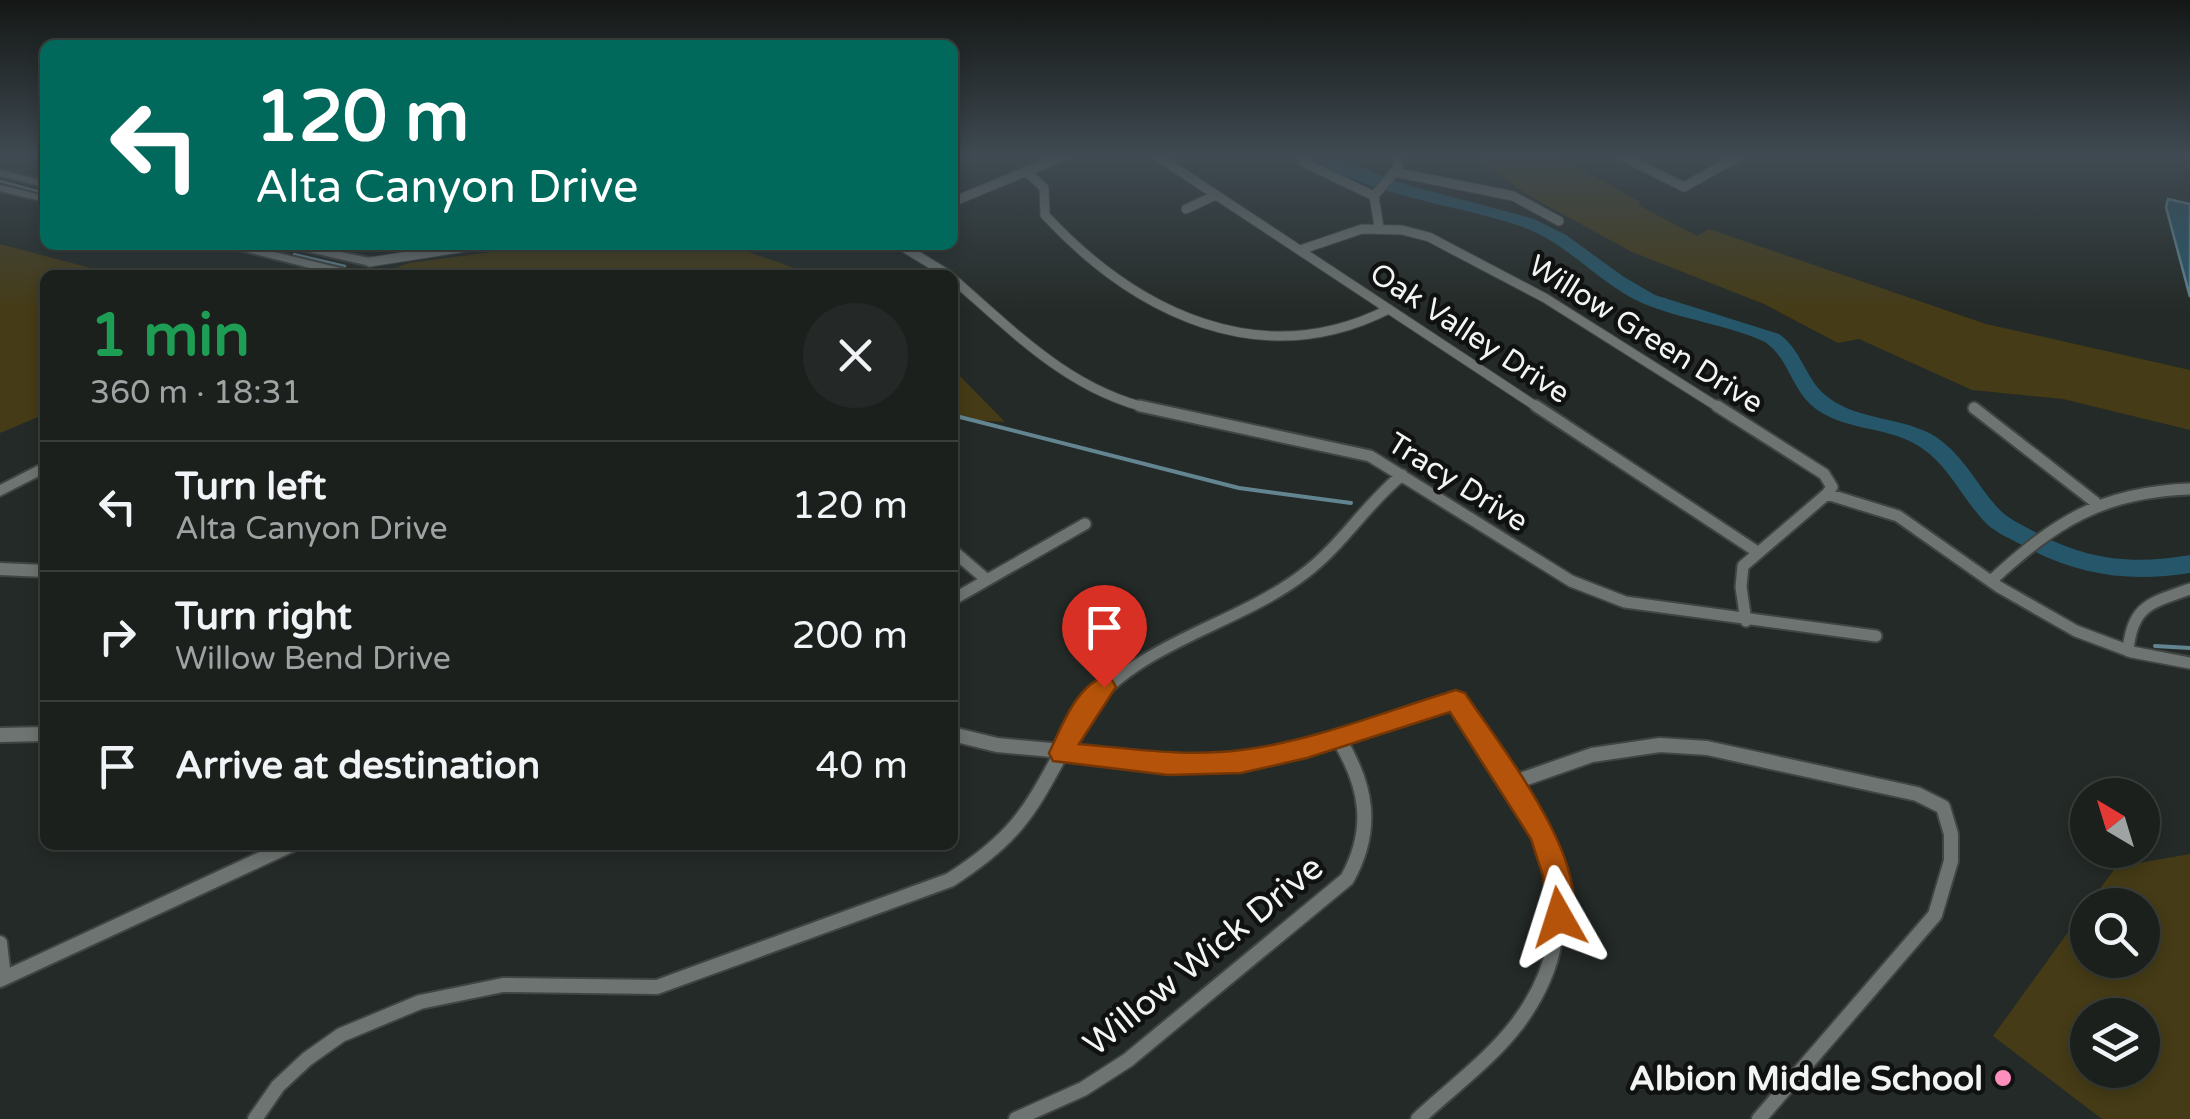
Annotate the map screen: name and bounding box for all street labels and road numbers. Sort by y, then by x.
street label: Willow Green Drive [1522,247,1770,422]
street label: Oak Valley Drive [1363,255,1577,412]
street label: Tracy Drive [1381,425,1535,540]
street label: Willow Wick Drive [1075,846,1332,1065]

